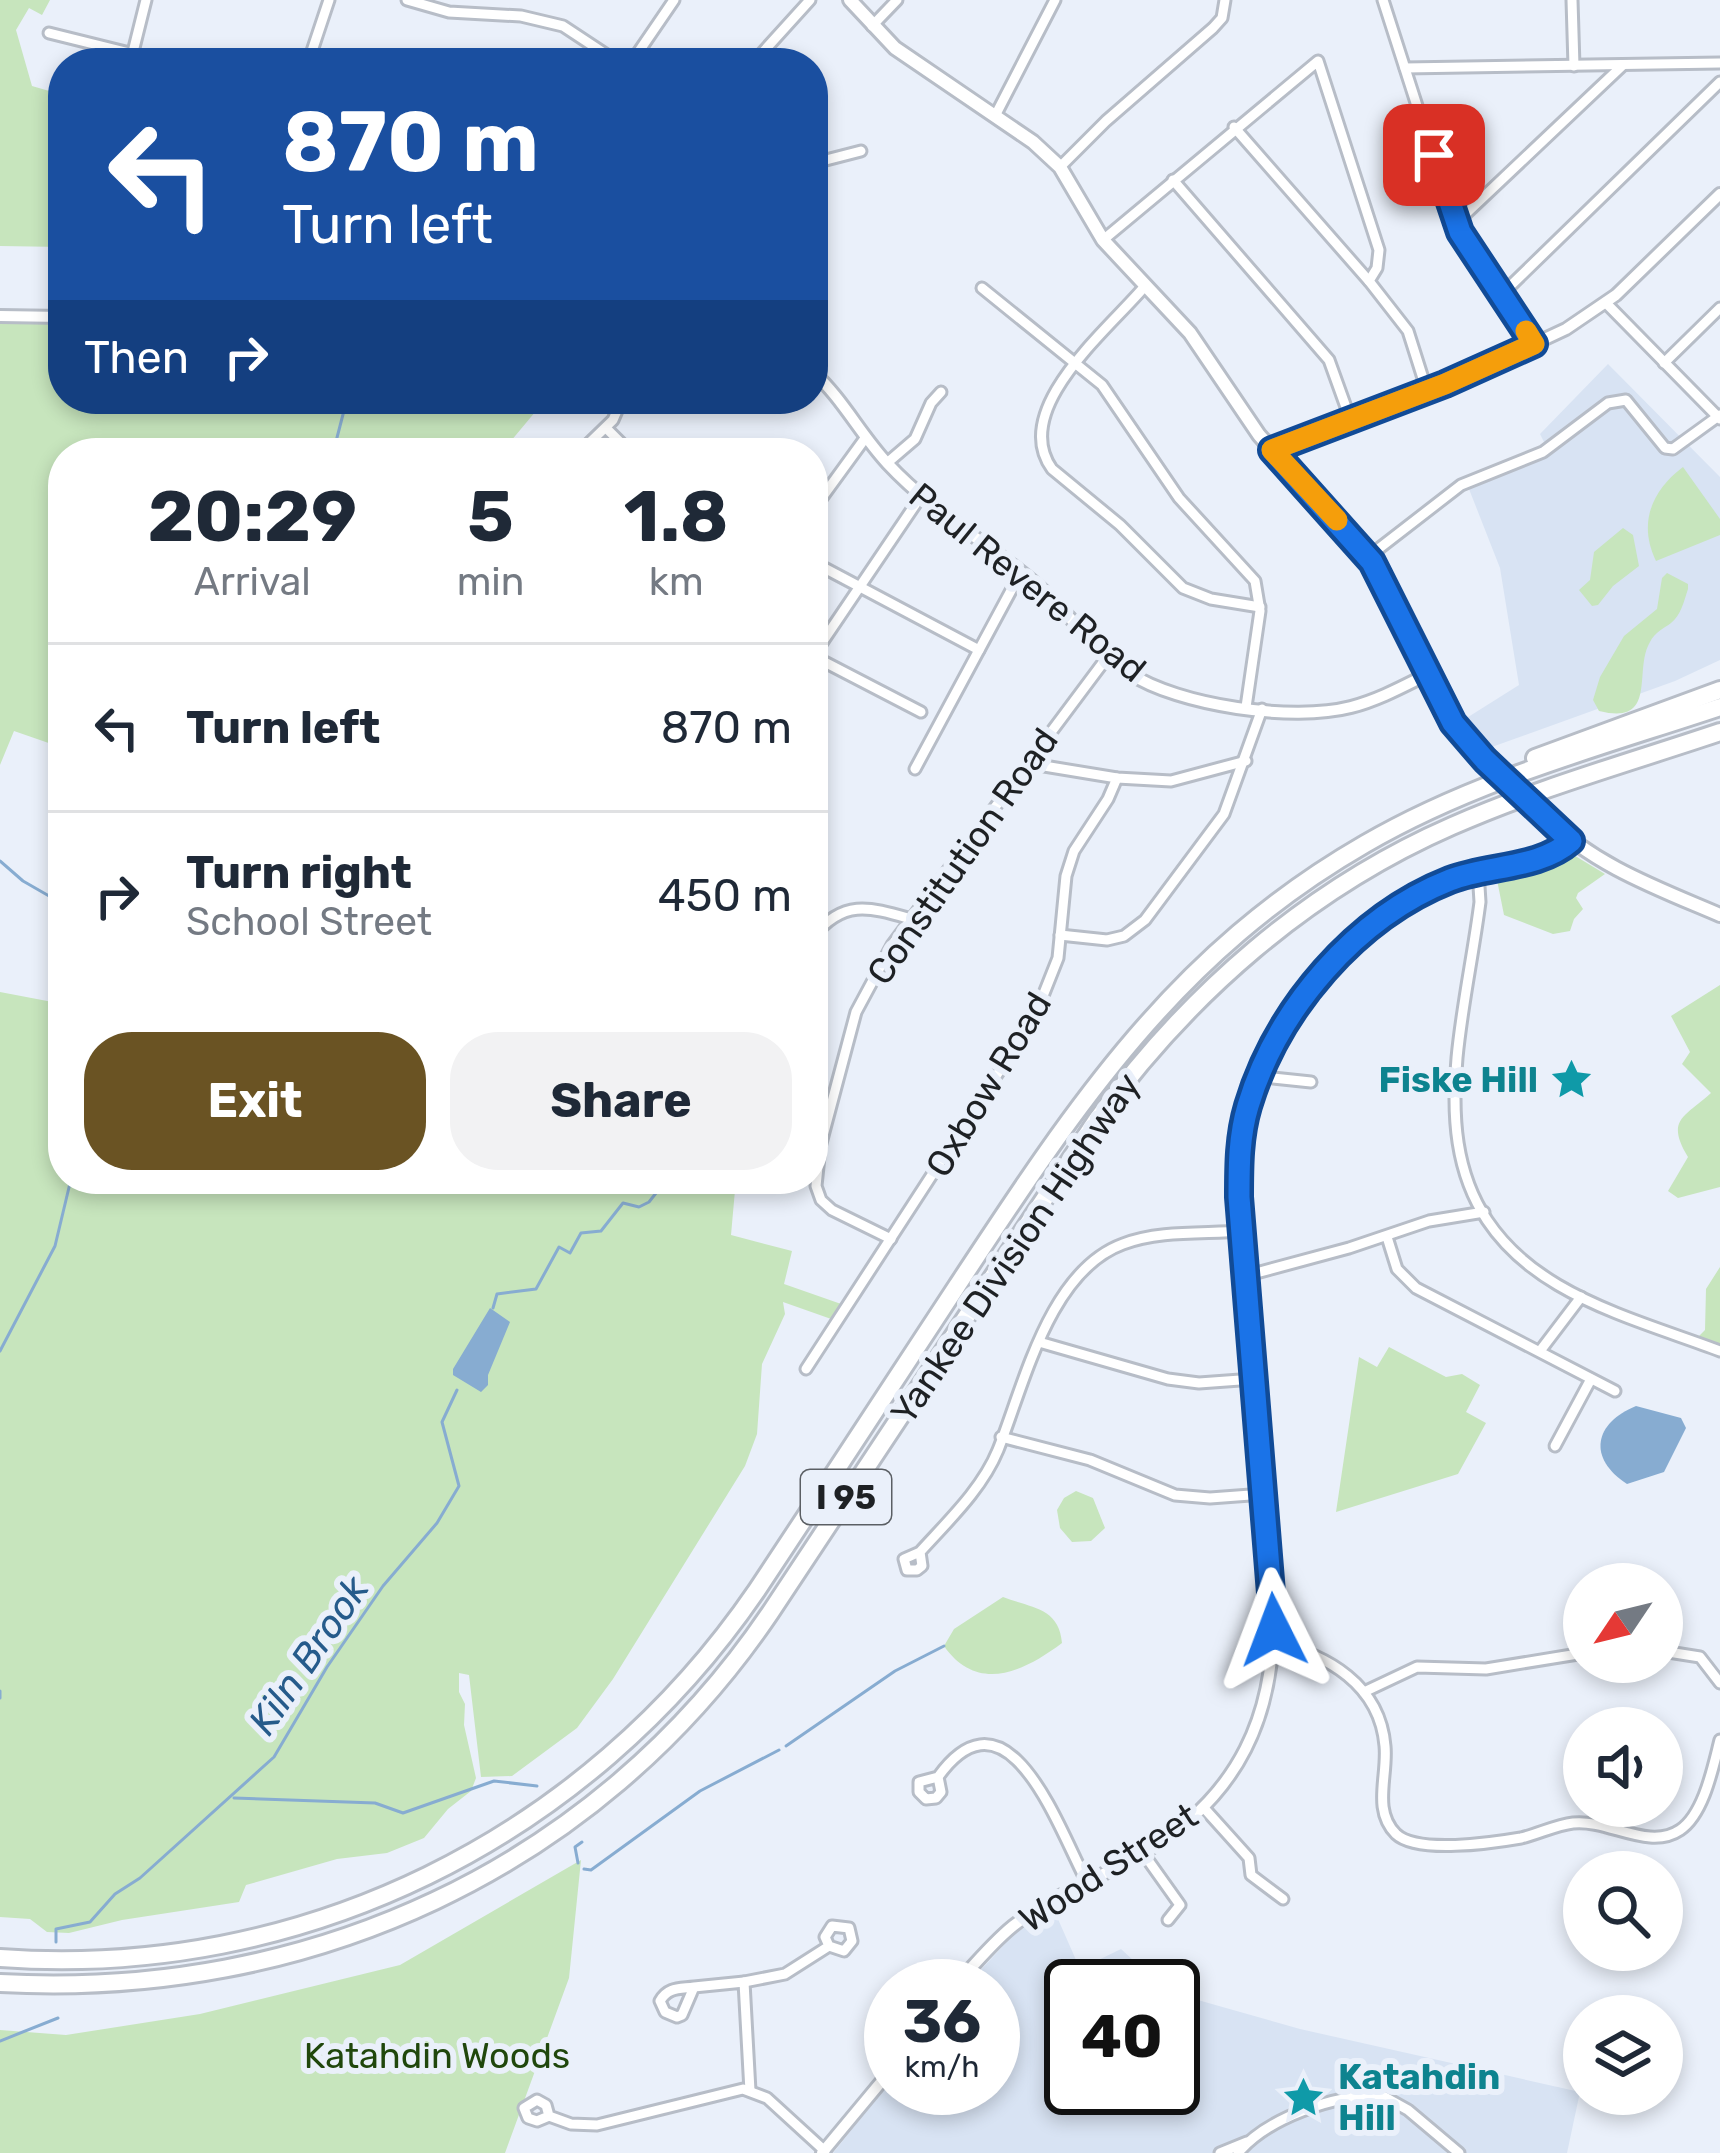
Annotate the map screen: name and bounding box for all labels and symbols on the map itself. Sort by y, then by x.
pin [1383,104,1485,206]
street label: Paul Revere Road [901,474,1155,691]
street label: Constitution Road [858,720,1067,993]
street label: Oxbow Road [917,984,1060,1184]
place icon: Fiske Hill [1549,1056,1595,1102]
place label: Fiske Hill [1379,1058,1538,1101]
street label: Yankee Division Highway [882,1065,1149,1432]
road number: I 95 [801,1470,891,1524]
north arrow [1563,1563,1683,1683]
water label: Kiln Brook [239,1567,379,1743]
position arrow [1211,1567,1337,1693]
street label: Wood Street [1011,1794,1205,1941]
speed limit sign: 40 [1044,1959,1200,2115]
park label: Katahdin Woods [304,2034,570,2077]
place label: Katahdin Hill [1338,2055,1500,2139]
place icon: Katahdin Hill [1281,2074,1327,2120]

